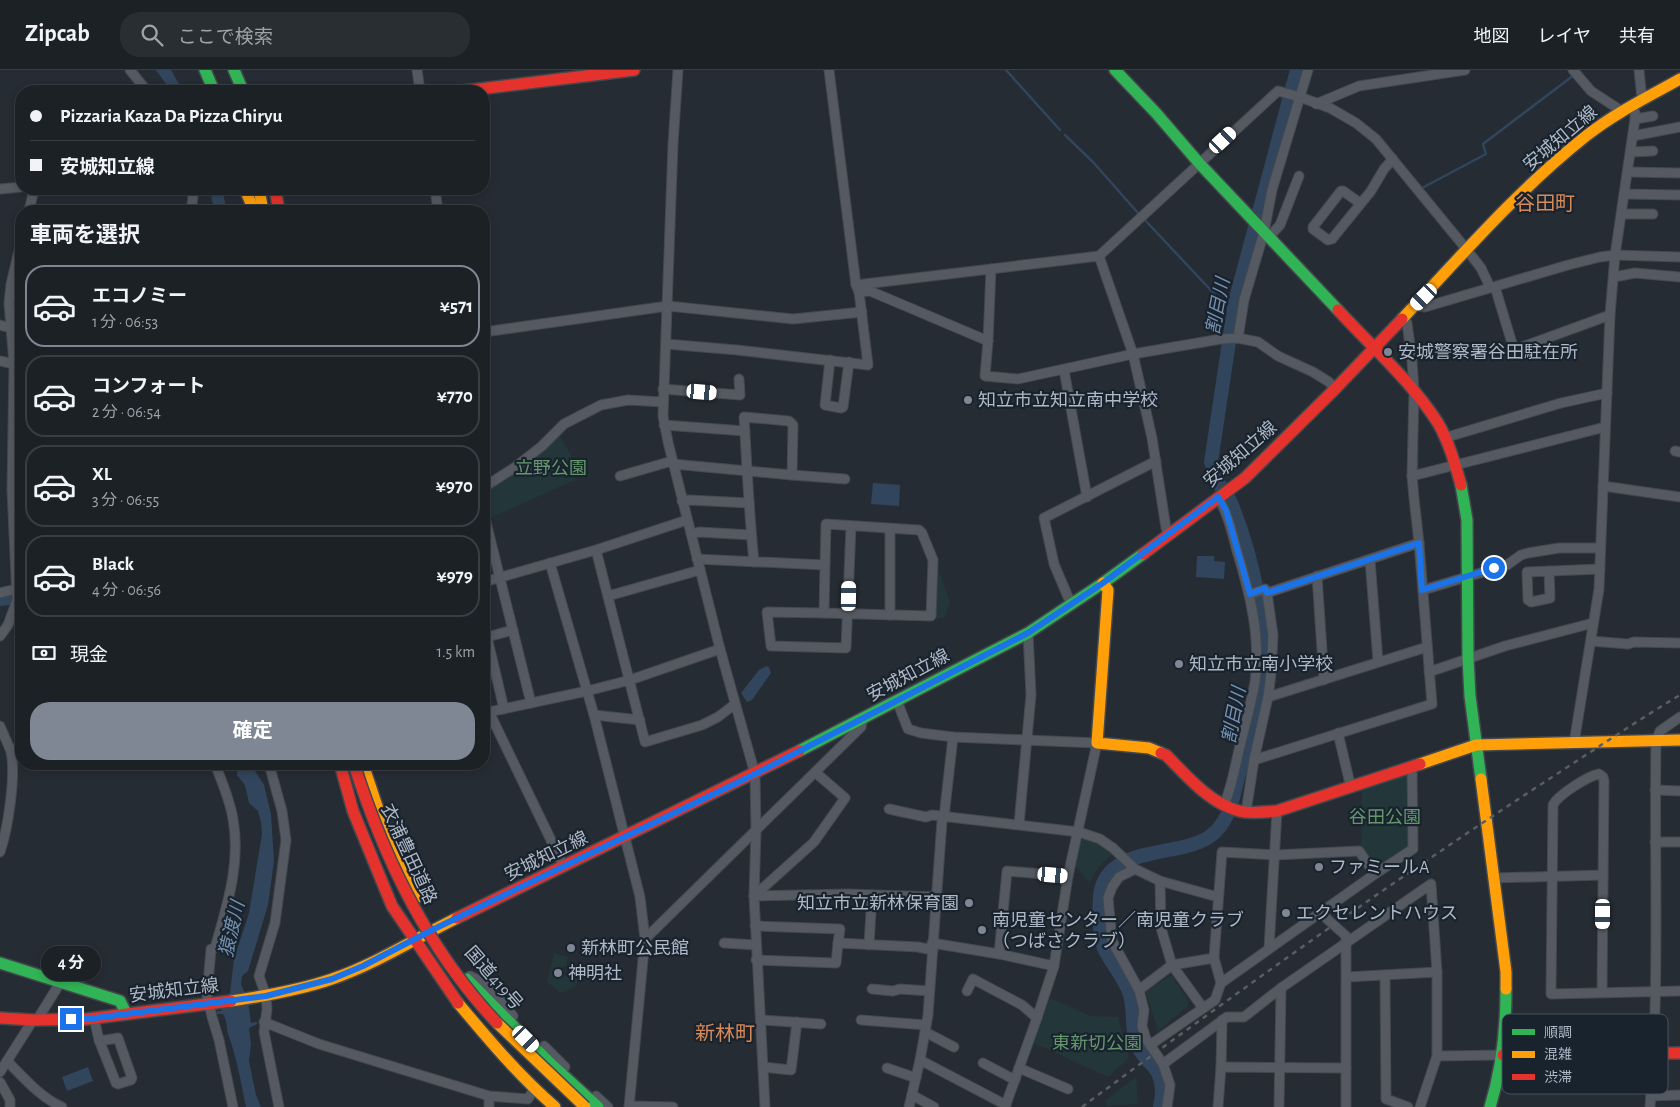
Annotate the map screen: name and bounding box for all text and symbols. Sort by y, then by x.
search box [120,12,470,57]
icon: search [138,21,166,49]
text: Zipcab [25,22,90,46]
text: ここで検索 [178,28,273,47]
text: 地図 [1474,28,1510,46]
text: レイヤ [1538,28,1591,46]
text: 共有 [1619,28,1655,46]
street label: 安城知立線 [1519,101,1601,175]
text: Pizzaria Kaza Da Pizza Chiryu [60,107,282,126]
car [1206,124,1239,156]
text: 安城知立線 [60,158,155,177]
district label: 谷田町 [1515,193,1575,214]
text: 車両を選択 [30,224,140,246]
water label: 割目川 [1203,274,1234,336]
car [1408,281,1439,313]
icon: car [32,284,77,329]
text: エコノミー [92,287,187,306]
text: ¥571 [440,297,473,316]
text: 1 分 · 06:53 [92,314,158,330]
place label: 安城警察署谷田駐在所 [1398,342,1578,362]
marker: 安城警察署谷田駐在所 [1382,346,1394,358]
icon: car [32,374,77,419]
text: コンフォート [92,377,205,396]
car [686,383,717,401]
text: ¥770 [437,387,473,406]
place label: 知立市立知立南中学校 [978,390,1158,410]
marker: 知立市立知立南中学校 [962,394,974,406]
text: 2 分 · 06:54 [92,404,161,420]
street label: 安城知立線 [1199,417,1281,491]
park label: 立野公園 [515,459,587,478]
icon: car [32,464,77,509]
text: XL [92,465,112,484]
text: ¥970 [436,477,473,496]
text: 3 分 · 06:55 [92,492,159,508]
icon: car [32,554,77,599]
text: Black [92,555,134,574]
route start [1483,557,1505,579]
text: ¥979 [436,567,473,586]
car [841,581,856,611]
text: 4 分 · 06:56 [92,582,161,598]
icon: cash [30,639,58,667]
text: 1.5 km [436,644,475,660]
street label: 安城知立線 [864,645,952,705]
text: 現金 [70,646,108,665]
place label: 知立市立南小学校 [1189,654,1333,674]
marker: 知立市立南小学校 [1173,658,1185,670]
water label: 割目川 [1219,683,1250,745]
button: 確定 [30,702,475,760]
street label: 衣浦豊田道路 [377,801,441,907]
park label: 谷田公園 [1349,808,1421,827]
street label: 安城知立線 [501,827,591,885]
place label: ファミールA [1329,859,1430,877]
marker: ファミールA [1313,861,1325,873]
car [1037,866,1068,884]
place label: 知立市立新林保育園 [797,893,959,913]
water label: 猿渡川 [216,897,249,959]
marker: 知立市立新林保育園 [963,897,975,909]
car [1595,899,1610,929]
place label: エクセレントハウス [1296,904,1458,923]
marker: エクセレントハウス [1280,907,1292,919]
place label: 南児童センター／南児童クラブ （つばさクラブ） [992,910,1244,951]
marker: 南児童センター／南児童クラブ （つばさクラブ） [976,924,988,936]
place label: 新林町公民館 [581,939,689,958]
street label: 国道419号 [461,942,527,1014]
marker: 新林町公民館 [565,942,577,954]
callout: 4 分 [41,946,101,982]
text: 4 分 [58,955,84,971]
place label: 神明社 [568,964,622,983]
marker: 神明社 [552,967,564,979]
street label: 安城知立線 [128,975,220,1005]
route end [60,1008,82,1030]
legend [1502,1014,1668,1094]
car [510,1023,541,1055]
district label: 新林町 [695,1023,755,1044]
text: 順調 [1544,1026,1572,1040]
park label: 東新切公園 [1052,1034,1142,1053]
text: 混雑 [1544,1046,1572,1062]
text: 渋滞 [1544,1070,1572,1085]

